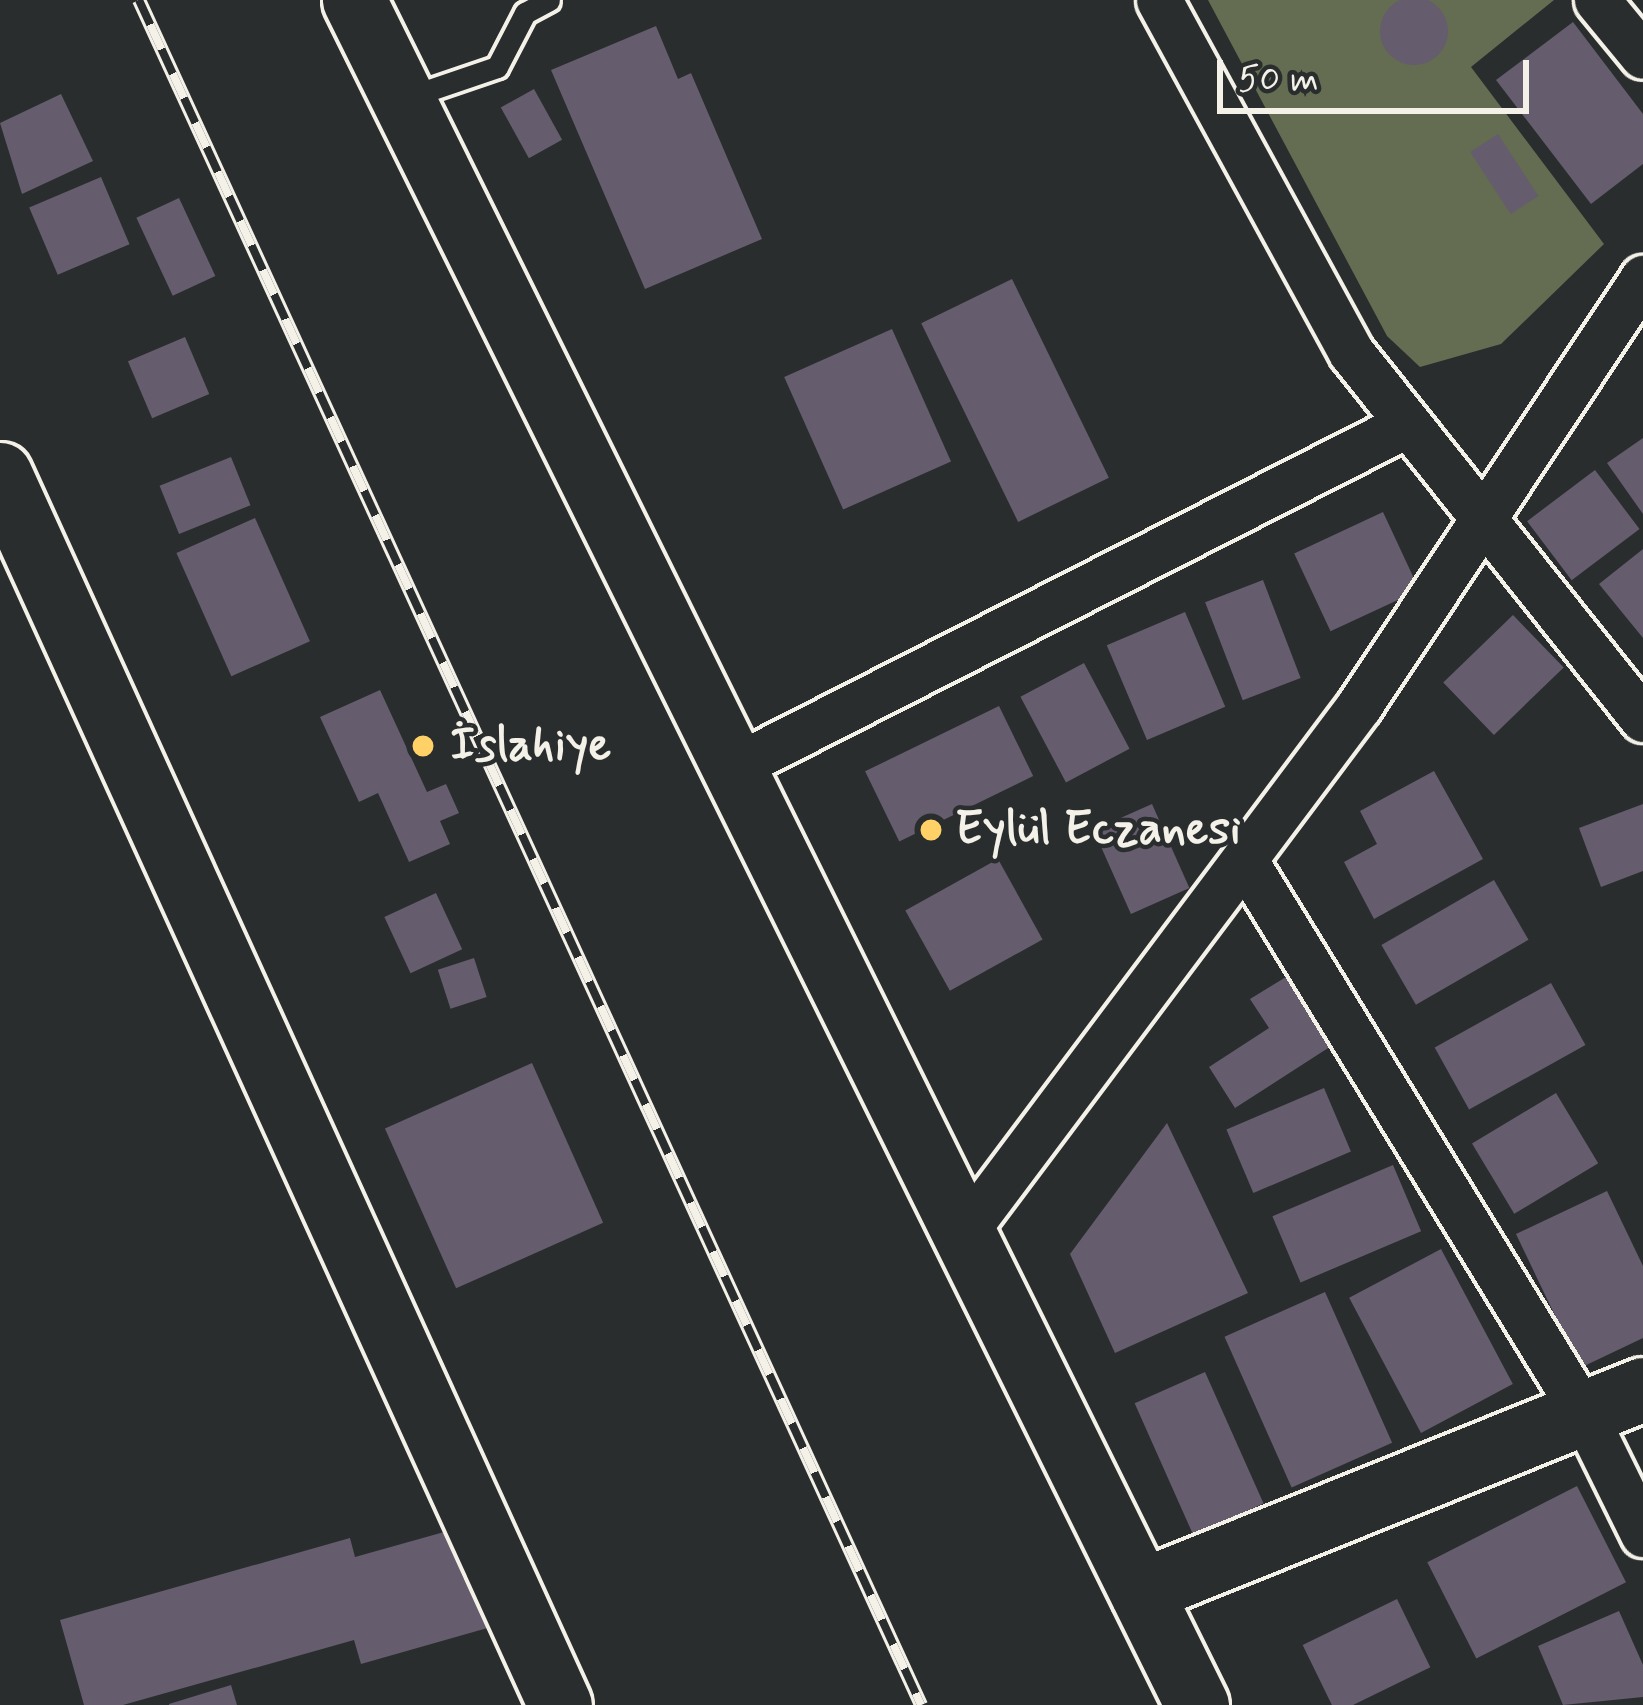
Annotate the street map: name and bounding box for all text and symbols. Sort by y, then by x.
scale bar [1223,36,1535,110]
text: 50 m [1238,57,1319,104]
place label: İslahiye [450,717,611,775]
marker: İslahiye [407,730,439,762]
place label: Eylül Eczanesi [955,801,1254,859]
marker: Eylül Eczanesi [918,817,944,843]

